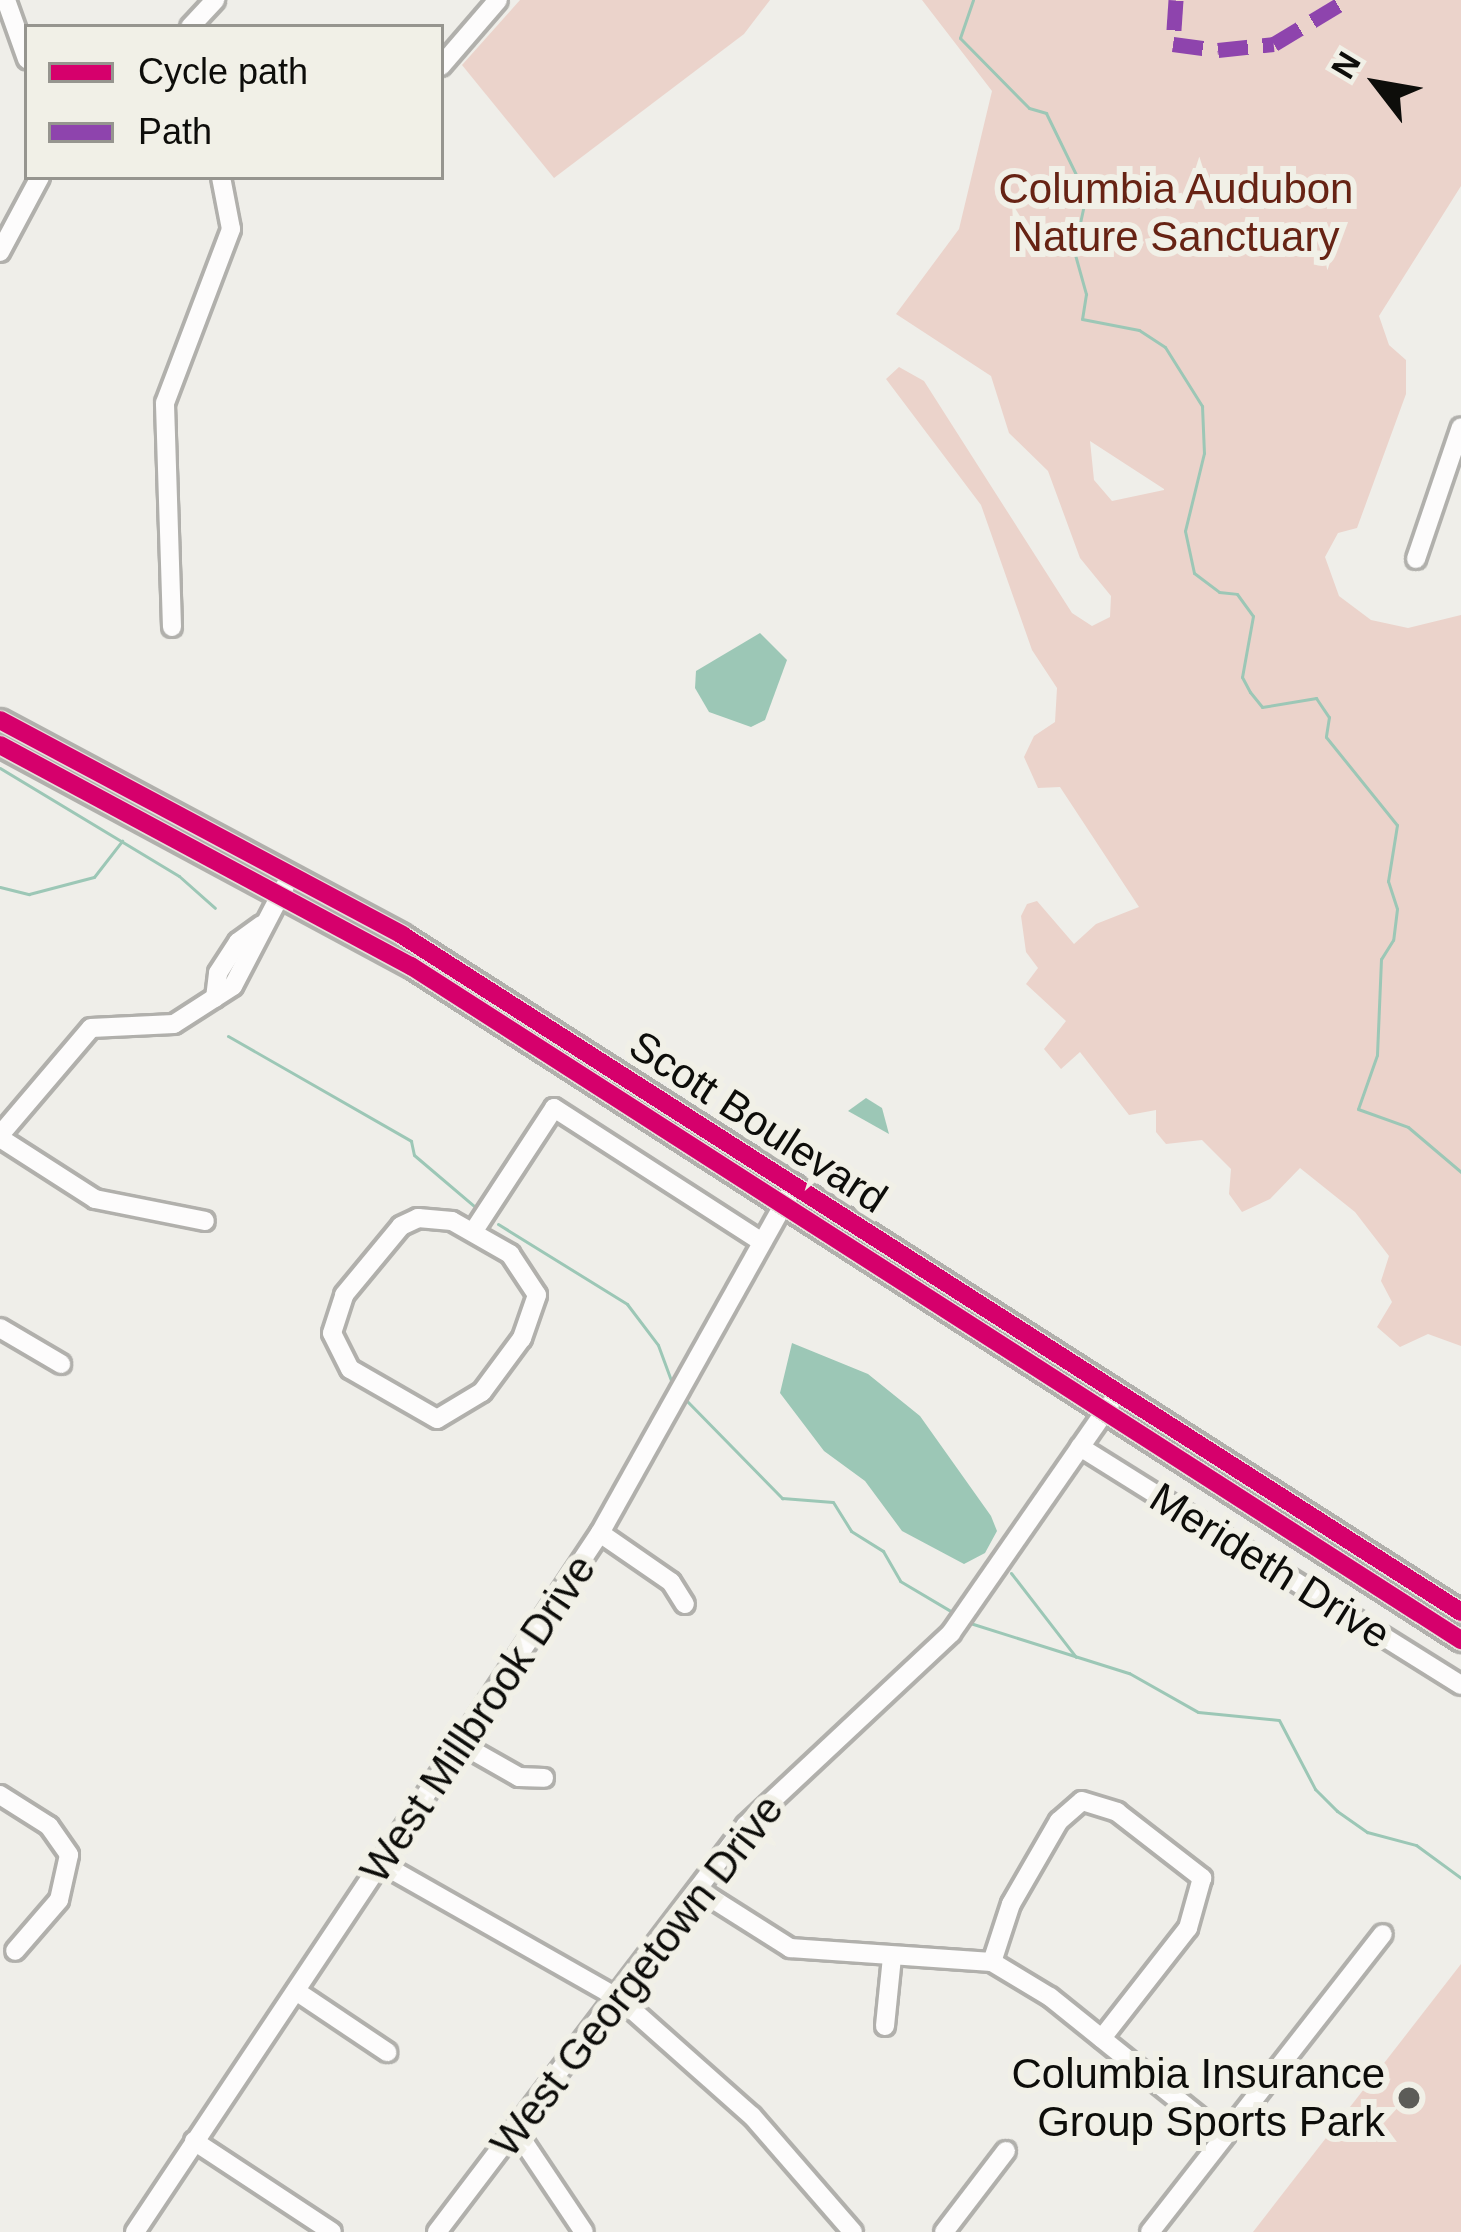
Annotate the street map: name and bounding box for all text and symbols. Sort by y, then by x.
legend [24,24,444,180]
north arrow [1317,24,1437,144]
text: N [1324,45,1368,85]
text: Cycle path [138,51,308,92]
text: Path [138,111,212,152]
park label: Columbia Audubon Nature Sanctuary [997,164,1355,262]
street label: Scott Boulevard [620,1020,896,1224]
street label: Merideth Drive [1141,1472,1399,1660]
street label: West Millbrook Drive [350,1546,606,1892]
street label: West Georgetown Drive [480,1785,794,2167]
place label: Columbia Insurance Group Sports Park [1011,2049,1385,2148]
marker: Columbia Insurance Group Sports Park [1396,2085,1422,2111]

